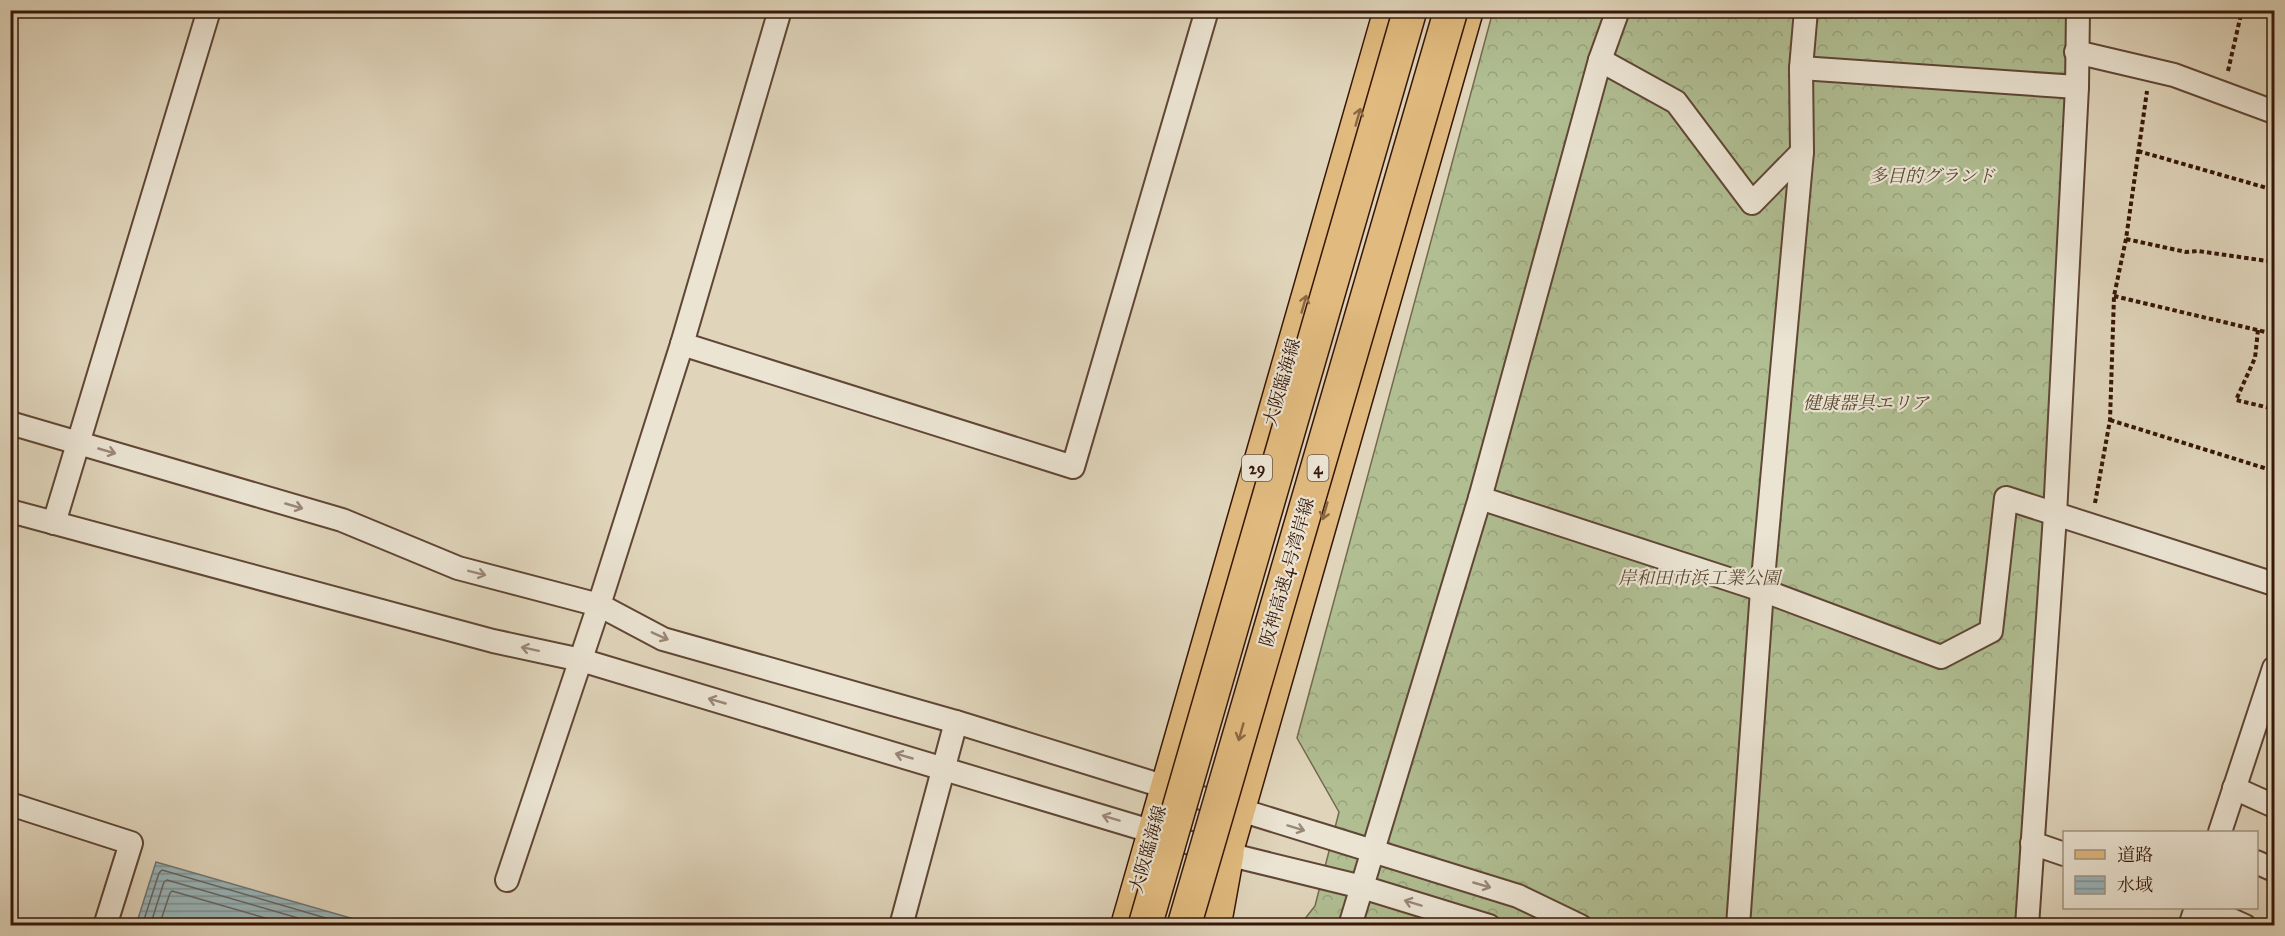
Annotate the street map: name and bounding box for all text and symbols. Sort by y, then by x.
one-way arrow [1353,108,1364,127]
park label: 多目的グランド [1869,165,1996,187]
one-way arrow [1299,295,1310,314]
street label: 大阪臨海線 [1259,336,1305,428]
park label: 健康器具エリア [1803,392,1930,414]
one-way arrow [97,446,116,457]
road number: 29 [1242,455,1272,481]
road number: 4 [1308,455,1328,481]
street label: 阪神高速4号湾岸線 [1255,495,1319,649]
one-way arrow [284,501,303,512]
one-way arrow [1319,501,1331,520]
park label: 岸和田市浜工業公園 [1618,567,1783,589]
one-way arrow [467,568,486,580]
one-way arrow [651,631,669,643]
one-way arrow [520,643,540,654]
one-way arrow [708,695,727,706]
one-way arrow [1234,722,1246,741]
one-way arrow [895,750,914,761]
street label: 大阪臨海線 [1125,803,1171,895]
one-way arrow [1102,812,1121,823]
one-way arrow [1286,823,1305,834]
legend [2063,831,2258,909]
text: 道路 [2117,844,2153,866]
text: 水域 [2117,874,2153,896]
one-way arrow [1472,880,1491,891]
one-way arrow [1404,896,1423,907]

